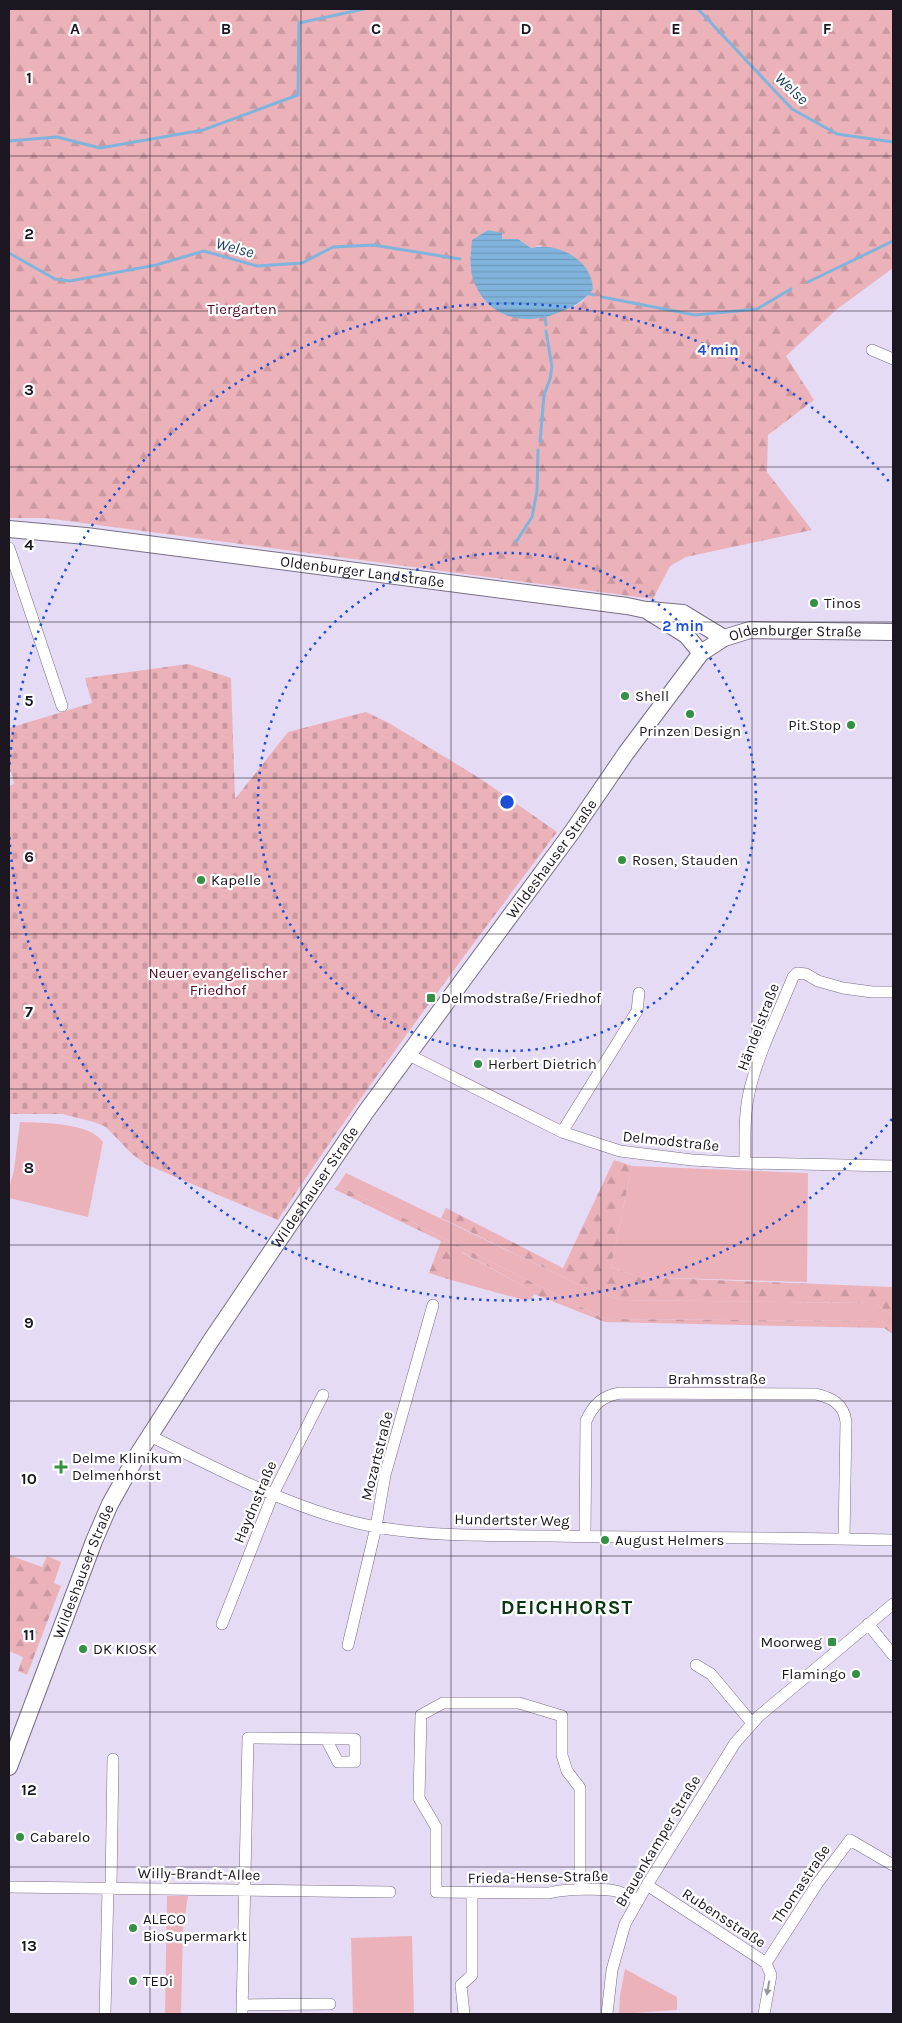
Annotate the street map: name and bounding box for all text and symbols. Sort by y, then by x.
text: A [70,19,80,38]
text: B [221,19,231,38]
text: C [371,19,381,38]
text: D [521,19,532,38]
text: E [671,19,681,38]
text: F [823,19,832,38]
text: 1 [26,68,32,87]
water label: Welse [771,68,813,109]
text: 2 [24,224,34,243]
water label: Welse [214,233,257,262]
park label: Tiergarten [207,300,277,318]
text: 4 min [697,341,739,359]
text: 3 [24,380,34,399]
text: 4 [24,535,34,554]
street label: Oldenburger Landstraße [279,552,445,591]
place label: Tinos [824,594,861,612]
marker: Tinos [808,597,820,609]
text: 2 min [662,617,704,635]
street label: Oldenburger Straße [727,621,862,645]
place label: Shell [635,687,669,705]
marker: Shell [619,690,631,702]
text: 5 [24,691,34,710]
marker: Prinzen Design [684,708,696,720]
place label: Pit.Stop [788,716,841,734]
marker: Pit.Stop [845,719,857,731]
place label: Prinzen Design [639,722,741,740]
centre of rings [498,793,516,811]
street label: Wildeshauser Straße [502,796,601,922]
text: 6 [24,847,34,866]
place label: Rosen, Stauden [632,851,738,869]
marker: Rosen, Stauden [616,854,628,866]
place label: Kapelle [211,871,261,889]
marker: Kapelle [195,874,207,886]
park label: Neuer evangelischer Friedhof [149,964,288,999]
street label: Händelstraße [733,981,783,1073]
place label: Delmodstraße/Friedhof [441,989,602,1007]
marker: Delmodstraße/Friedhof [425,992,437,1004]
text: 7 [25,1002,33,1021]
place label: Herbert Dietrich [488,1055,597,1073]
marker: Herbert Dietrich [472,1058,484,1070]
street label: Wildeshauser Straße [267,1123,362,1252]
street label: Delmodstraße [622,1127,720,1155]
text: 8 [24,1158,34,1177]
text: 9 [24,1313,34,1332]
street label: Brahmsstraße [668,1370,766,1388]
street label: Mozartstraße [357,1409,397,1503]
place label: Delme Klinikum Delmenhorst [72,1449,182,1484]
street label: Haydnstraße [230,1458,280,1546]
marker: Delme Klinikum Delmenhorst [54,1460,68,1474]
text: 10 [21,1469,37,1488]
street label: Wildeshauser Straße [49,1502,118,1641]
street label: Hundertster Weg [454,1510,570,1530]
place label: August Helmers [615,1531,724,1549]
marker: August Helmers [599,1534,611,1546]
district label: DEICHHORST [501,1596,633,1619]
text: 11 [23,1625,35,1644]
place label: Moorweg [760,1633,823,1651]
marker: Moorweg [826,1636,838,1648]
place label: DK KIOSK [93,1640,157,1658]
marker: DK KIOSK [77,1643,89,1655]
place label: Flamingo [781,1665,846,1683]
marker: Flamingo [850,1668,862,1680]
street label: Brauenkamper Straße [612,1772,704,1910]
text: 12 [21,1780,37,1799]
place label: Cabarelo [30,1828,90,1846]
marker: Cabarelo [14,1831,26,1843]
street label: Thomastraße [768,1841,834,1927]
street label: Willy-Brandt-Allee [137,1864,261,1884]
street label: Frieda-Hense-Straße [468,1867,608,1887]
street label: Rubensstraße [679,1884,769,1952]
place label: ALECO BioSupermarkt [143,1910,247,1945]
marker: ALECO BioSupermarkt [127,1922,139,1934]
text: 13 [21,1936,37,1955]
place label: TEDi [143,1972,173,1990]
marker: TEDi [127,1975,139,1987]
one-way arrow [764,1981,772,1997]

